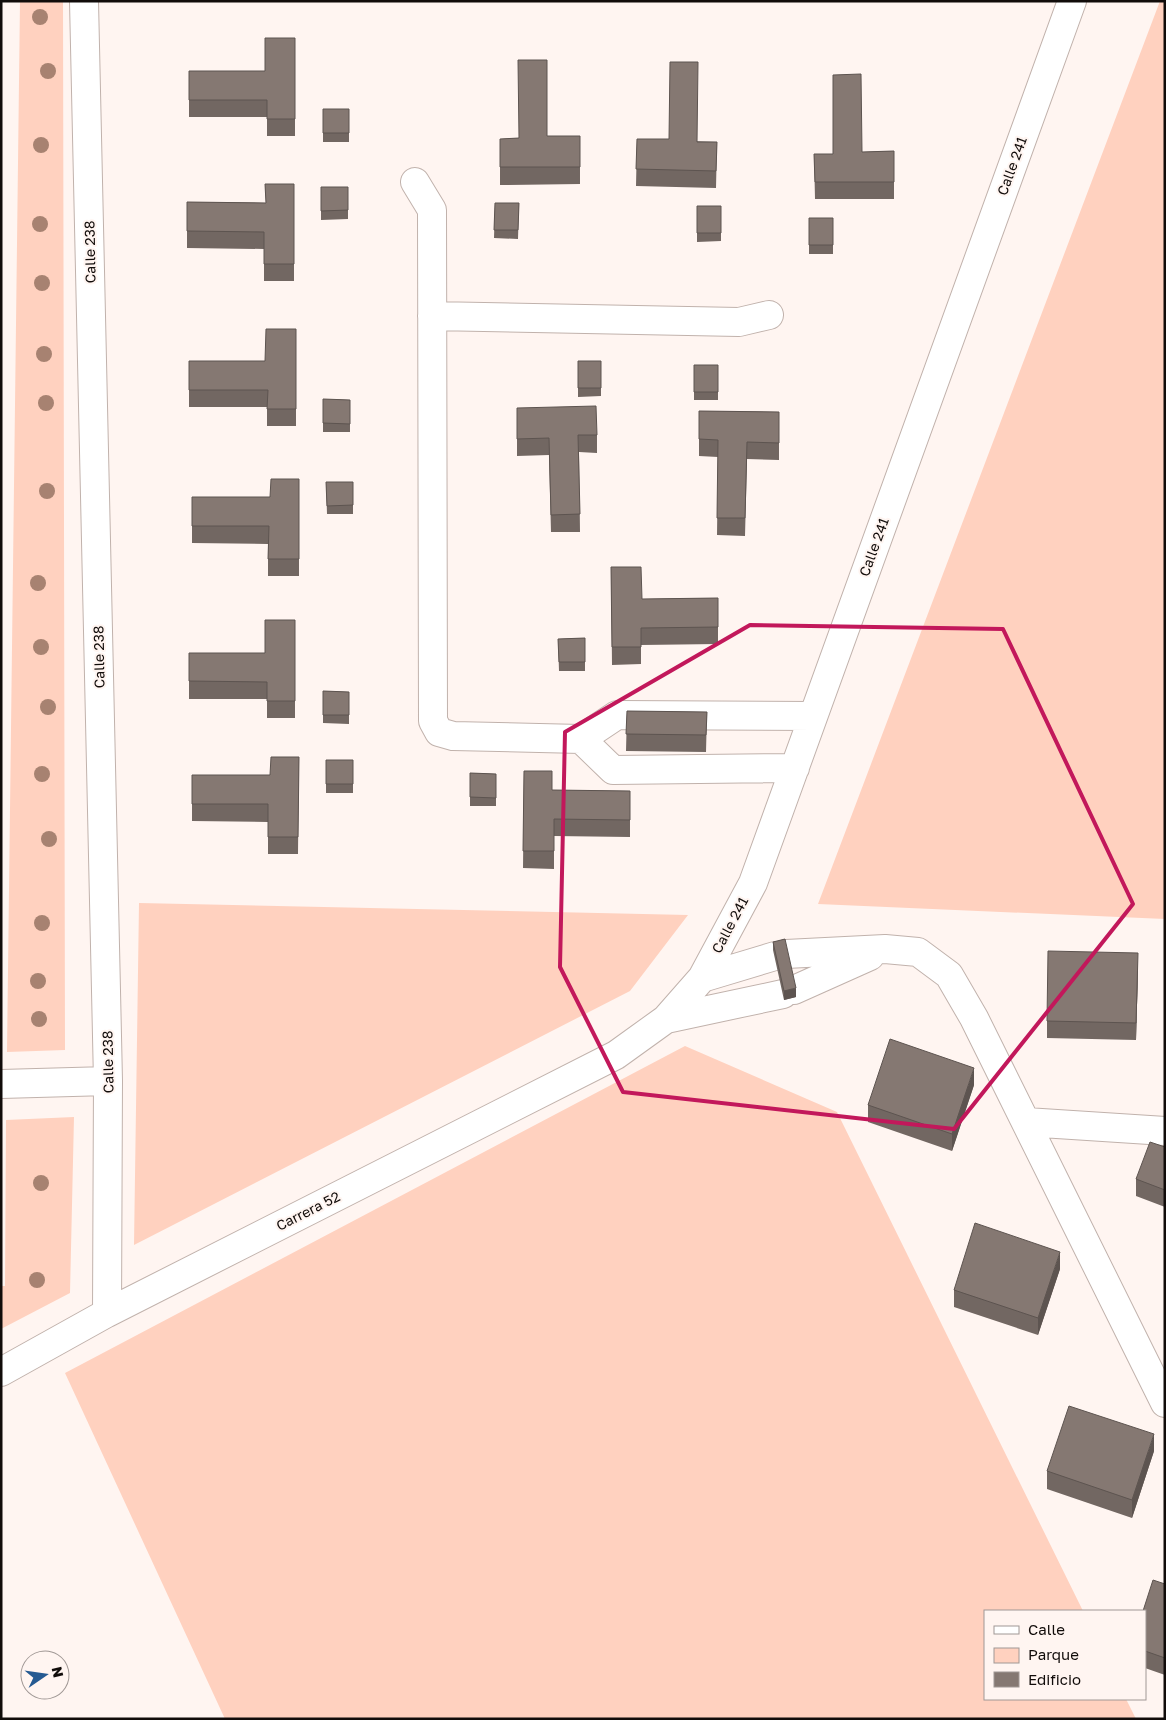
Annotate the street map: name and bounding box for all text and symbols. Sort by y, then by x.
street label: Calle 241 [993,134,1030,198]
street label: Calle 238 [80,220,99,284]
street label: Calle 241 [855,515,892,579]
street label: Calle 238 [89,625,108,689]
street label: Calle 241 [708,894,752,956]
street label: Calle 238 [98,1030,117,1094]
street label: Carrera 52 [273,1187,343,1234]
legend [984,1610,1146,1700]
text: Calle [1028,1620,1065,1638]
text: Parque [1028,1645,1079,1663]
north arrow [20,1650,70,1700]
text: N [49,1665,68,1679]
text: Edificio [1028,1670,1081,1688]

